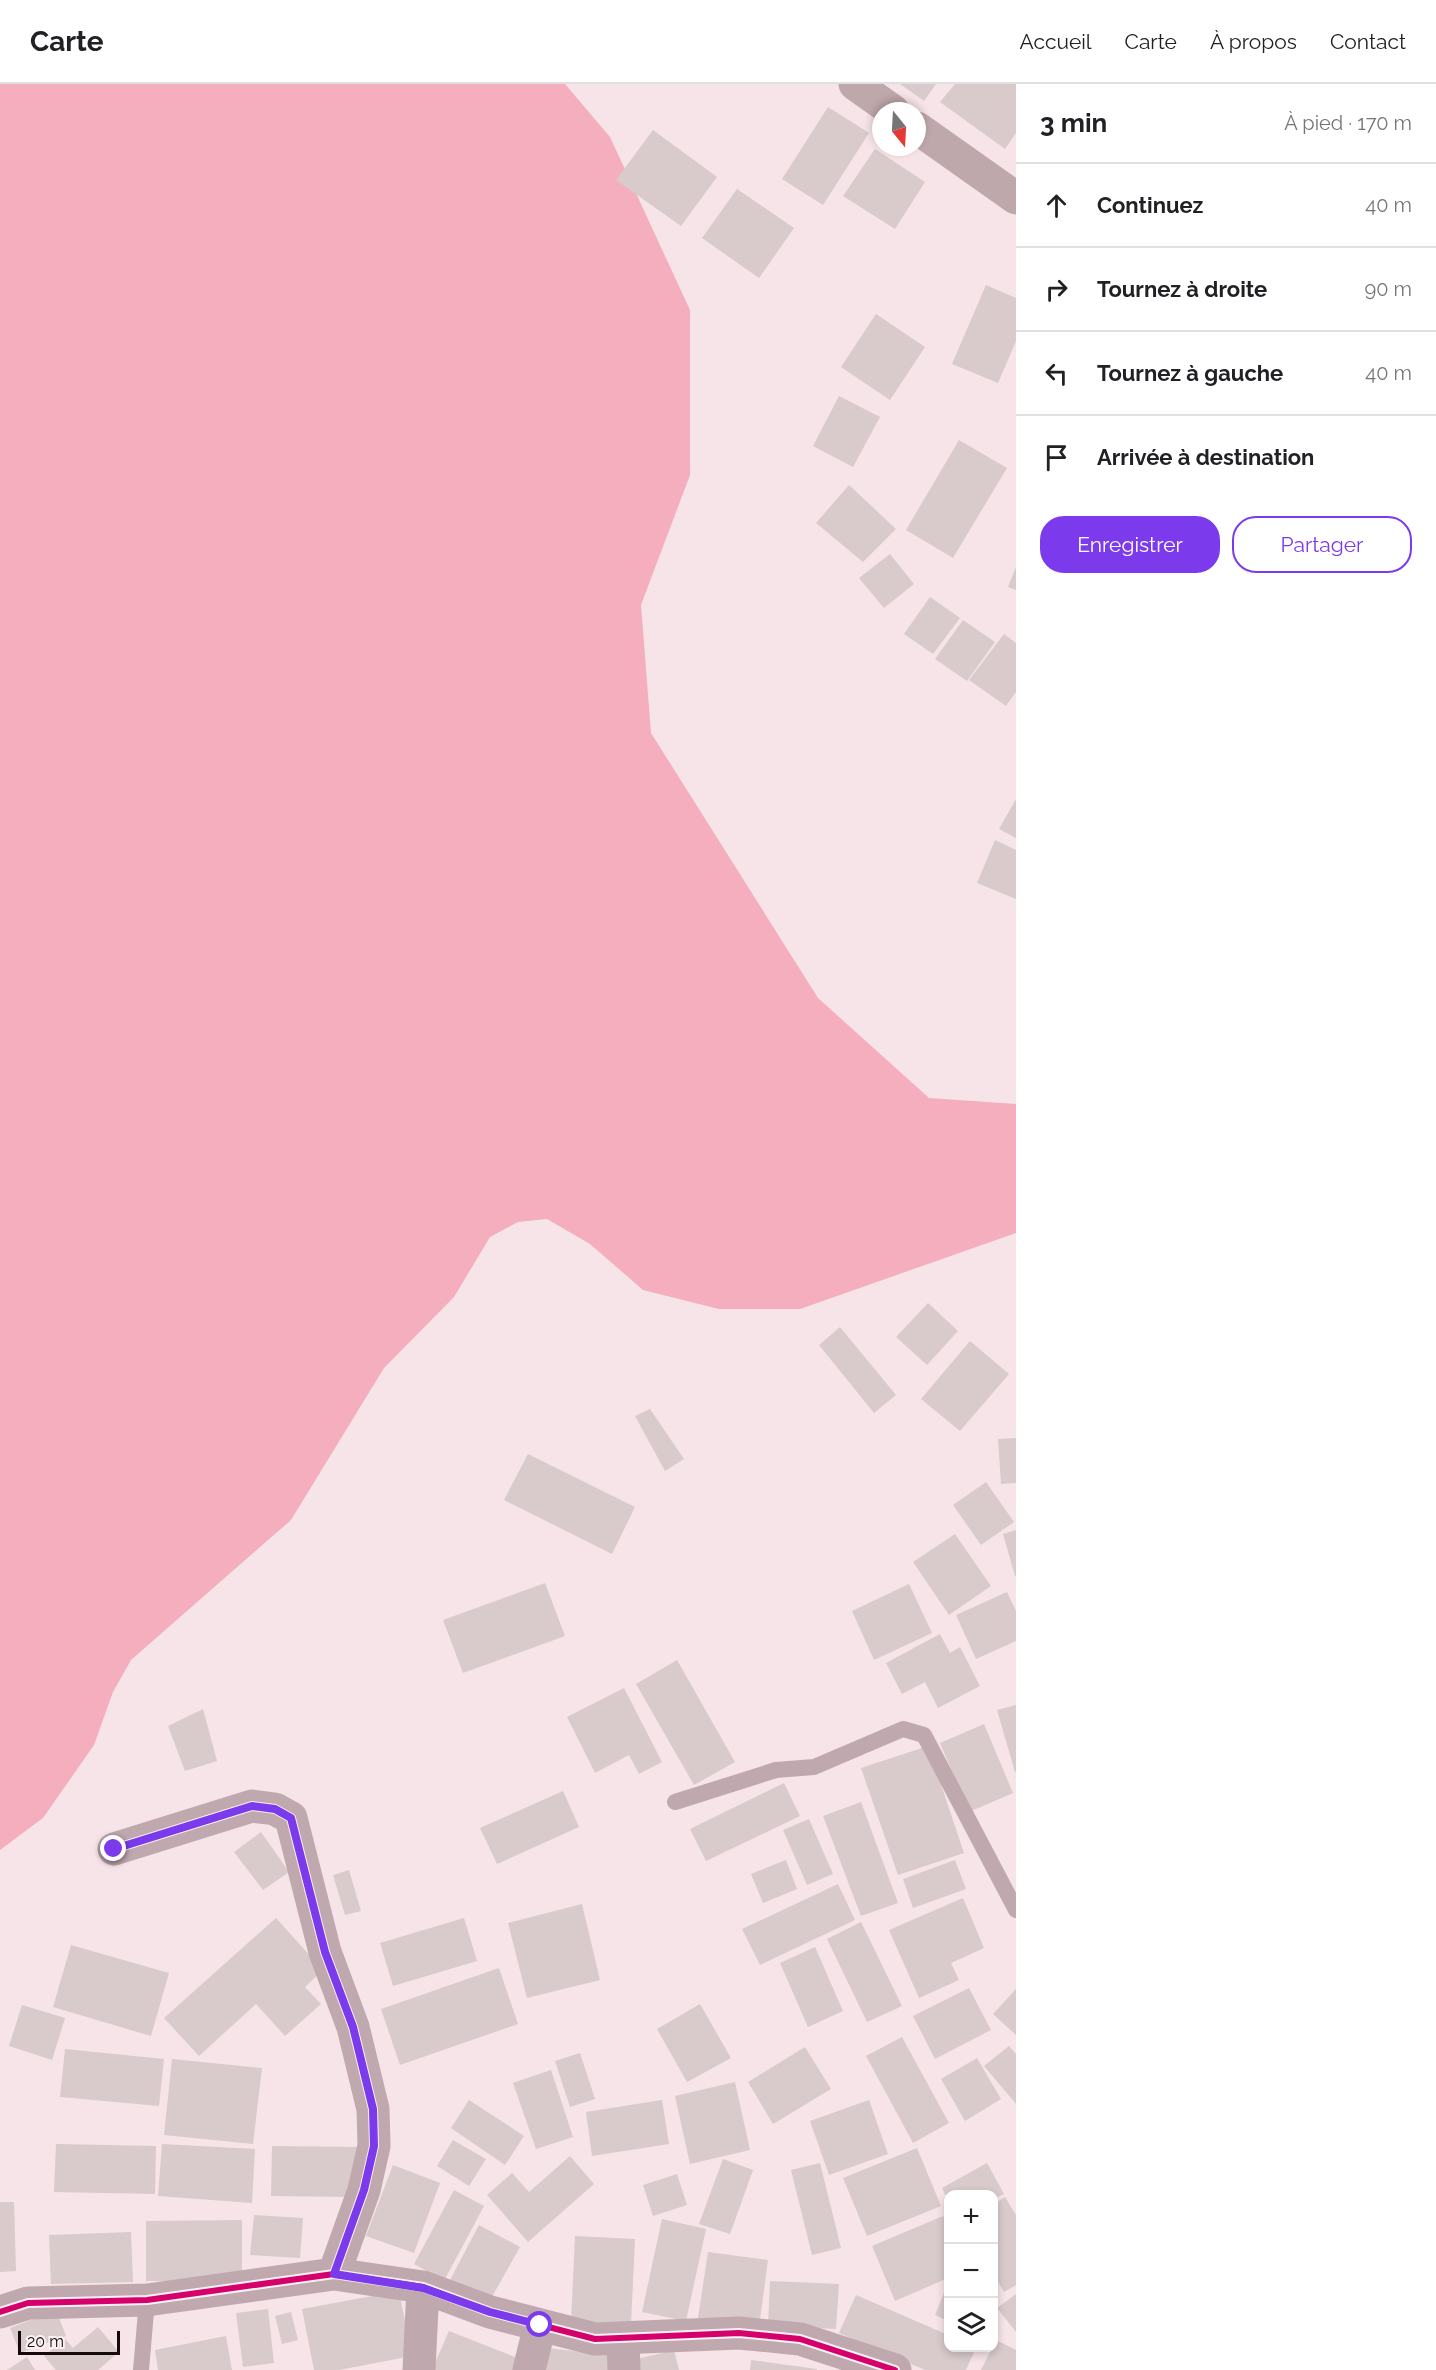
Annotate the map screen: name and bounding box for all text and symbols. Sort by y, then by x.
text: Carte [30,25,103,58]
text: Accueil [1020,29,1092,54]
text: Carte [1125,29,1177,54]
text: À propos [1210,29,1297,54]
text: Contact [1330,29,1406,54]
north arrow [872,102,926,156]
text: 3 min [1040,108,1107,138]
text: À pied · 170 m [1284,111,1412,135]
icon: ahead [1040,189,1073,222]
text: Continuez [1097,192,1203,218]
text: 40 m [1365,193,1412,217]
icon: right [1040,273,1073,306]
text: Tournez à droite [1097,276,1267,302]
text: 90 m [1365,277,1412,301]
icon: left [1040,357,1073,390]
text: Tournez à gauche [1097,360,1283,386]
text: 40 m [1365,361,1412,385]
icon: arrive [1040,441,1073,474]
text: Arrivée à destination [1097,444,1314,470]
button: Enregistrer [1040,516,1220,573]
button: Partager [1232,516,1412,573]
route end [100,1835,126,1861]
map controls [944,2190,998,2352]
button: + [944,2190,998,2244]
button: − [944,2244,998,2298]
button: layers [944,2298,998,2352]
route start [526,2311,552,2337]
scale bar [18,2328,120,2356]
text: 20 m [27,2332,64,2351]

